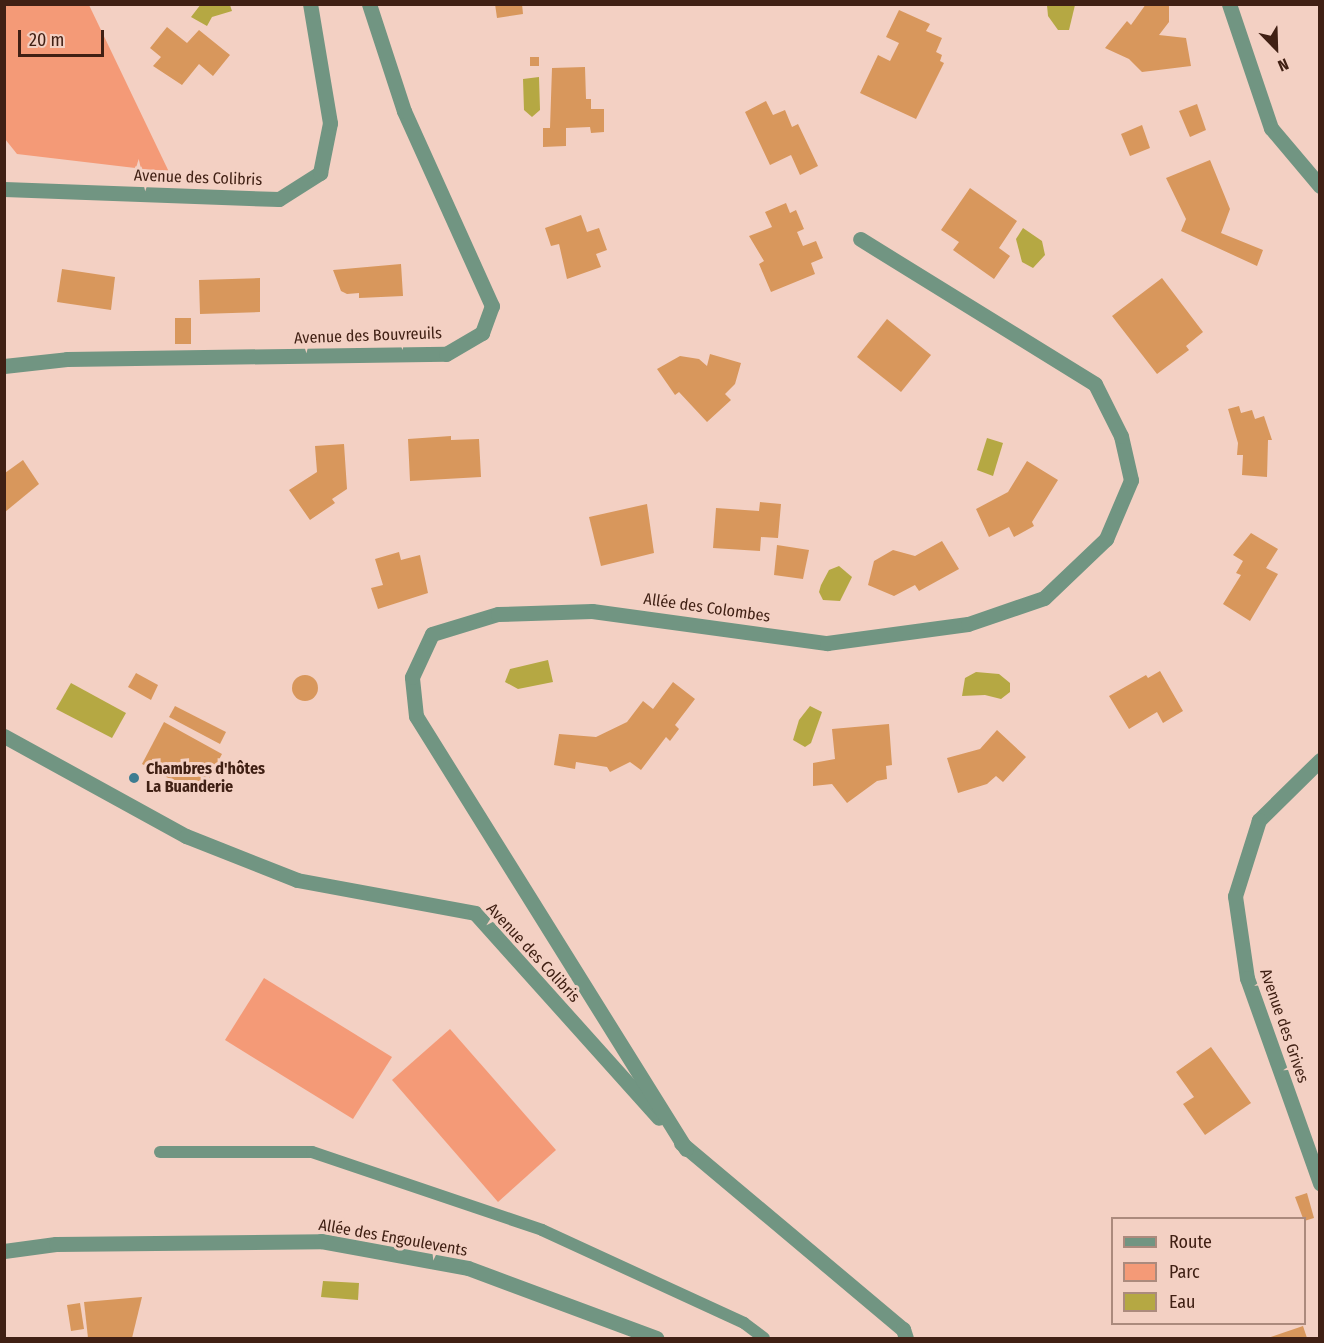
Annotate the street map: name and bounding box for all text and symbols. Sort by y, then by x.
scale bar [21,18,106,56]
north arrow [1246,18,1306,78]
text: 20 m [29,29,64,51]
text: N [1275,54,1291,76]
street label: Avenue des Colibris [134,166,262,190]
street label: Avenue des Bouvreuils [294,324,442,348]
street label: Allée des Colombes [642,590,772,626]
place label: Chambres d'hôtes La Buanderie [146,759,265,797]
marker: Chambres d'hôtes La Buanderie [127,771,141,785]
street label: Avenue des Colibris [482,900,584,1006]
street label: Avenue des Grives [1255,966,1313,1086]
street label: Allée des Engoulevents [317,1215,469,1261]
legend [1111,1217,1306,1325]
text: Route [1169,1231,1212,1253]
text: Parc [1169,1261,1200,1283]
text: Eau [1169,1291,1195,1313]

